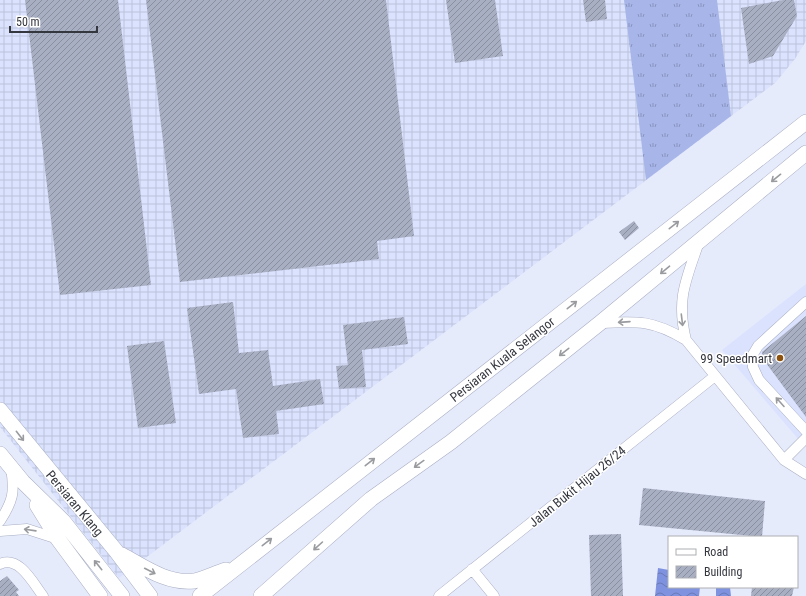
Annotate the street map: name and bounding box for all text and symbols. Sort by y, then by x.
scale bar [10,8,97,34]
text: 50 m [16,15,40,29]
one-way arrow [770,174,781,183]
one-way arrow [669,220,680,229]
one-way arrow [660,265,670,274]
one-way arrow [566,300,577,309]
one-way arrow [679,313,686,326]
street label: Persiaran Kuala Selangor [447,314,558,405]
one-way arrow [618,318,631,325]
one-way arrow [559,348,570,356]
place label: 99 Speedmart [700,351,772,366]
marker: 99 Speedmart [775,353,785,363]
one-way arrow [775,397,785,407]
one-way arrow [16,430,24,441]
street label: Jalan Bukit Hijau 26/24 [526,442,629,530]
one-way arrow [364,458,375,466]
one-way arrow [414,460,425,468]
street label: Persiaran Klang [43,468,106,539]
one-way arrow [24,526,37,534]
legend [668,536,798,588]
one-way arrow [262,538,273,546]
one-way arrow [313,541,323,550]
text: Road [704,545,728,559]
one-way arrow [93,560,102,571]
text: Building [704,565,742,579]
one-way arrow [144,567,156,575]

